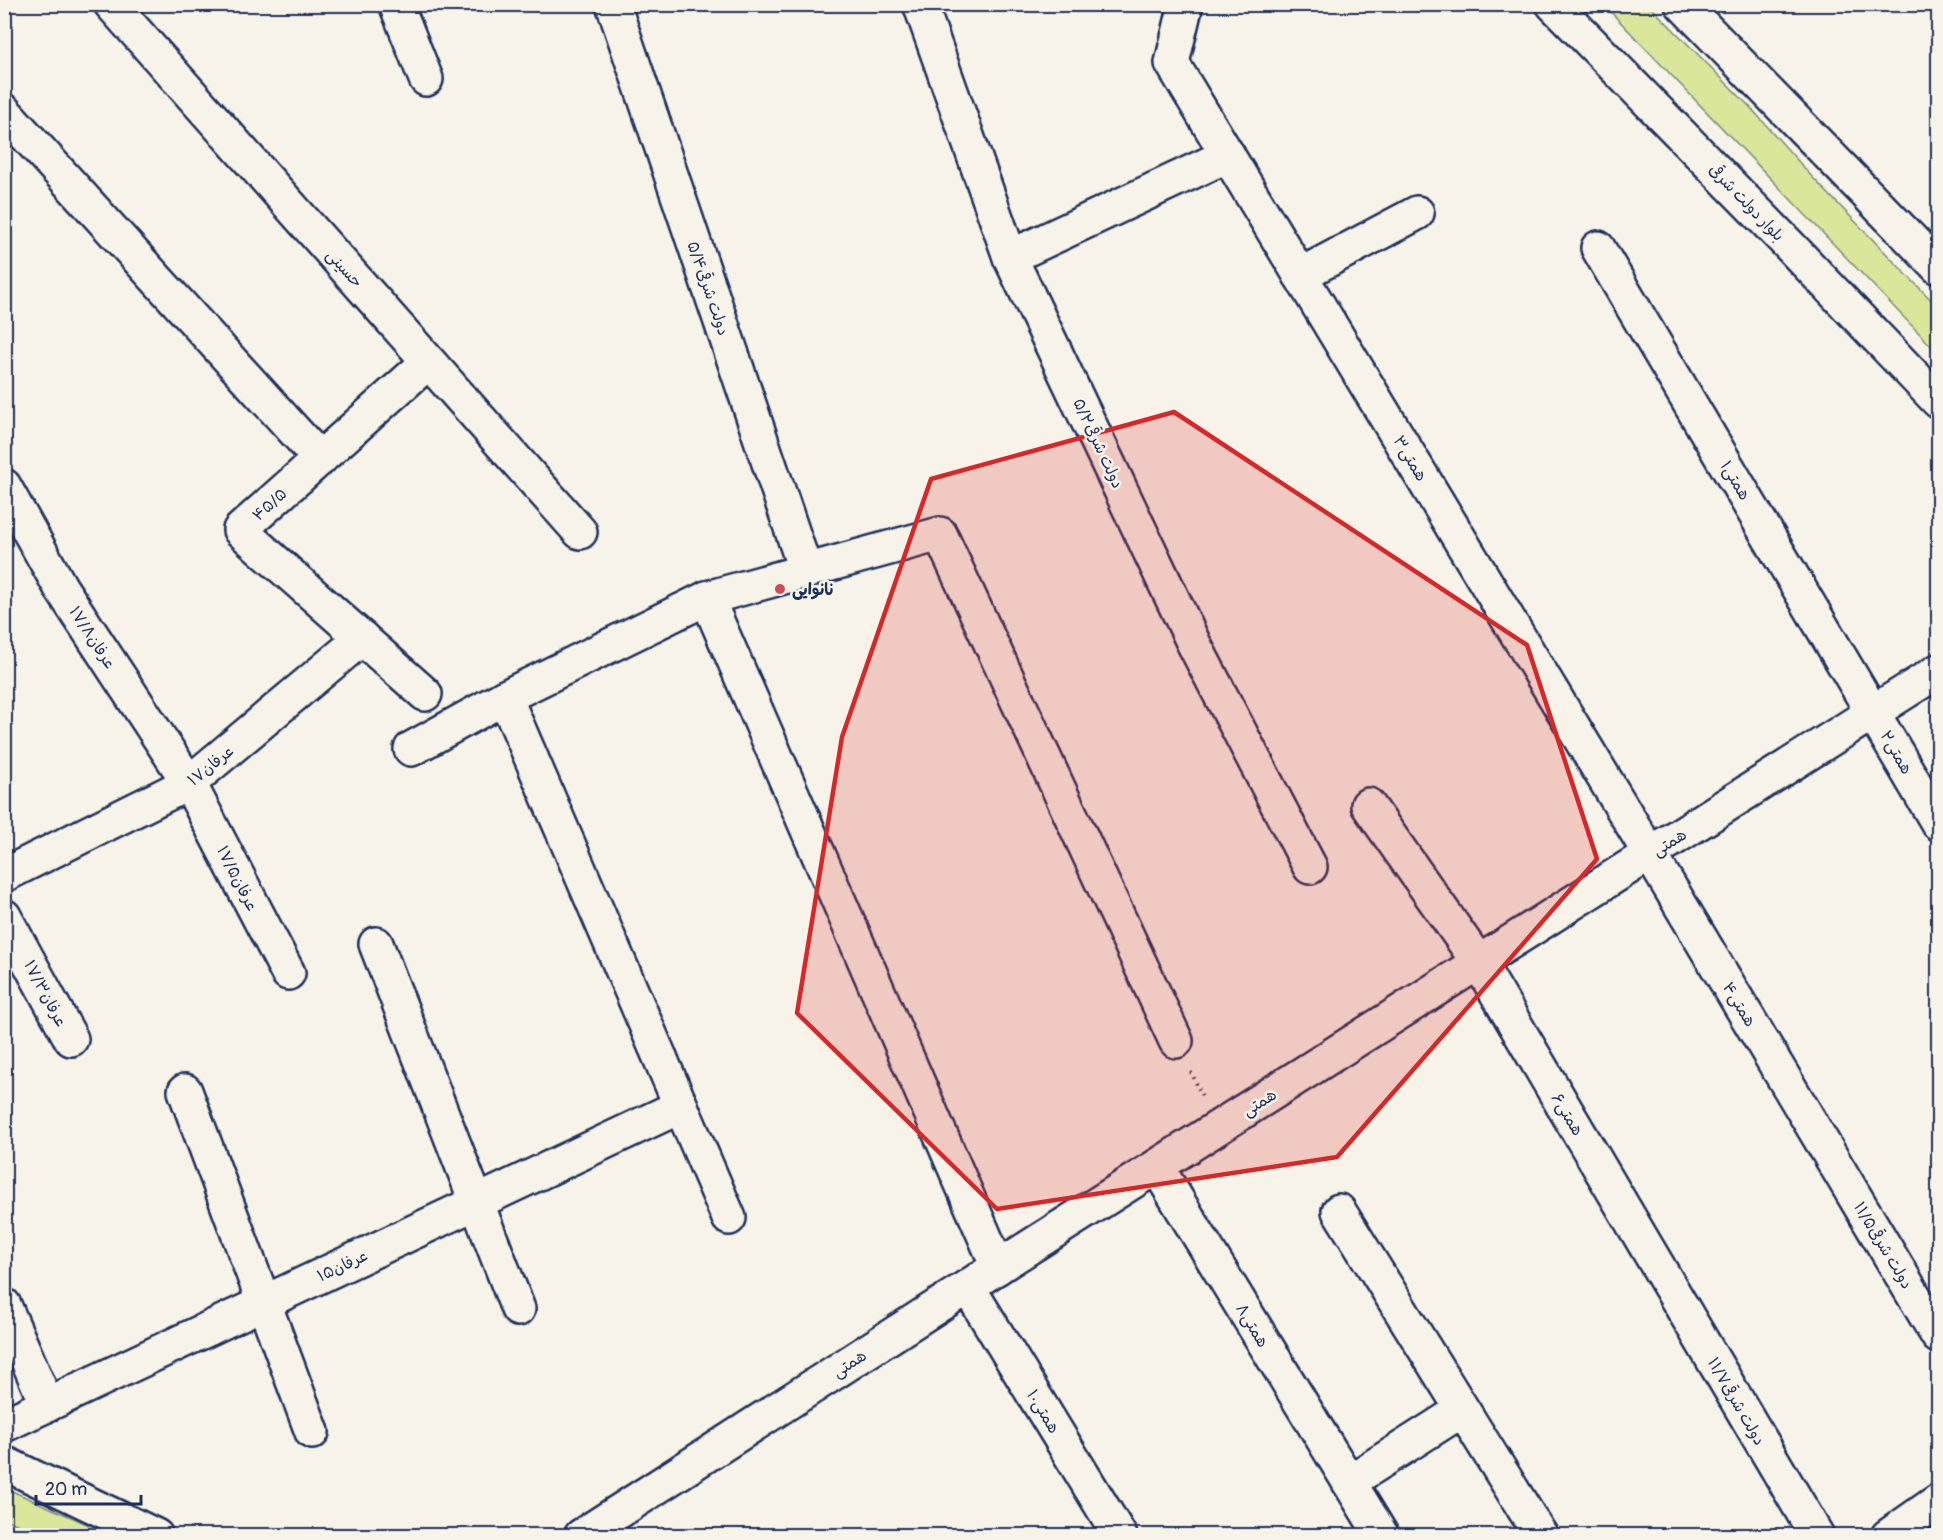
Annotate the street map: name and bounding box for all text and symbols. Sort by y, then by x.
street label: بلوار دولت شرقی [1704,159,1789,246]
street label: ۵/۴دولت شرقی [683,238,734,338]
street label: حسینی [322,245,367,292]
street label: ۵/۲دولت شرقی [1068,395,1129,492]
street label: ۳همتی [1389,432,1431,485]
street label: ۱همتی [1716,457,1755,504]
street label: ۴۵/۵ [248,484,291,526]
place label: نانوایی [792,580,835,600]
marker: نانوایی [773,582,787,596]
street label: ۱۷/۸عرفان [65,602,120,673]
street label: ۲همتی [1876,727,1917,778]
street label: ۱۷عرفان [183,741,238,790]
street label: همتی [1649,825,1690,861]
street label: ۱۷/۵عرفان [212,842,262,914]
street label: ۱۷/۳عرفان [19,957,71,1030]
street label: ۴همتی [1718,979,1760,1030]
street label: همتی [1239,1085,1280,1121]
street label: ۶همتی [1547,1090,1588,1139]
street label: ۱۱/۵دولت شرقی [1849,1198,1918,1293]
street label: ۱۵عرفان [314,1246,371,1286]
street label: همتی۸ [1231,1300,1273,1351]
street label: همتی [829,1346,870,1382]
street label: ۱۱/۷دولت شرقی [1703,1353,1770,1449]
street label: ۱۰همتی [1022,1386,1064,1437]
scale bar [36,1468,141,1506]
text: 20 m [45,1478,87,1501]

